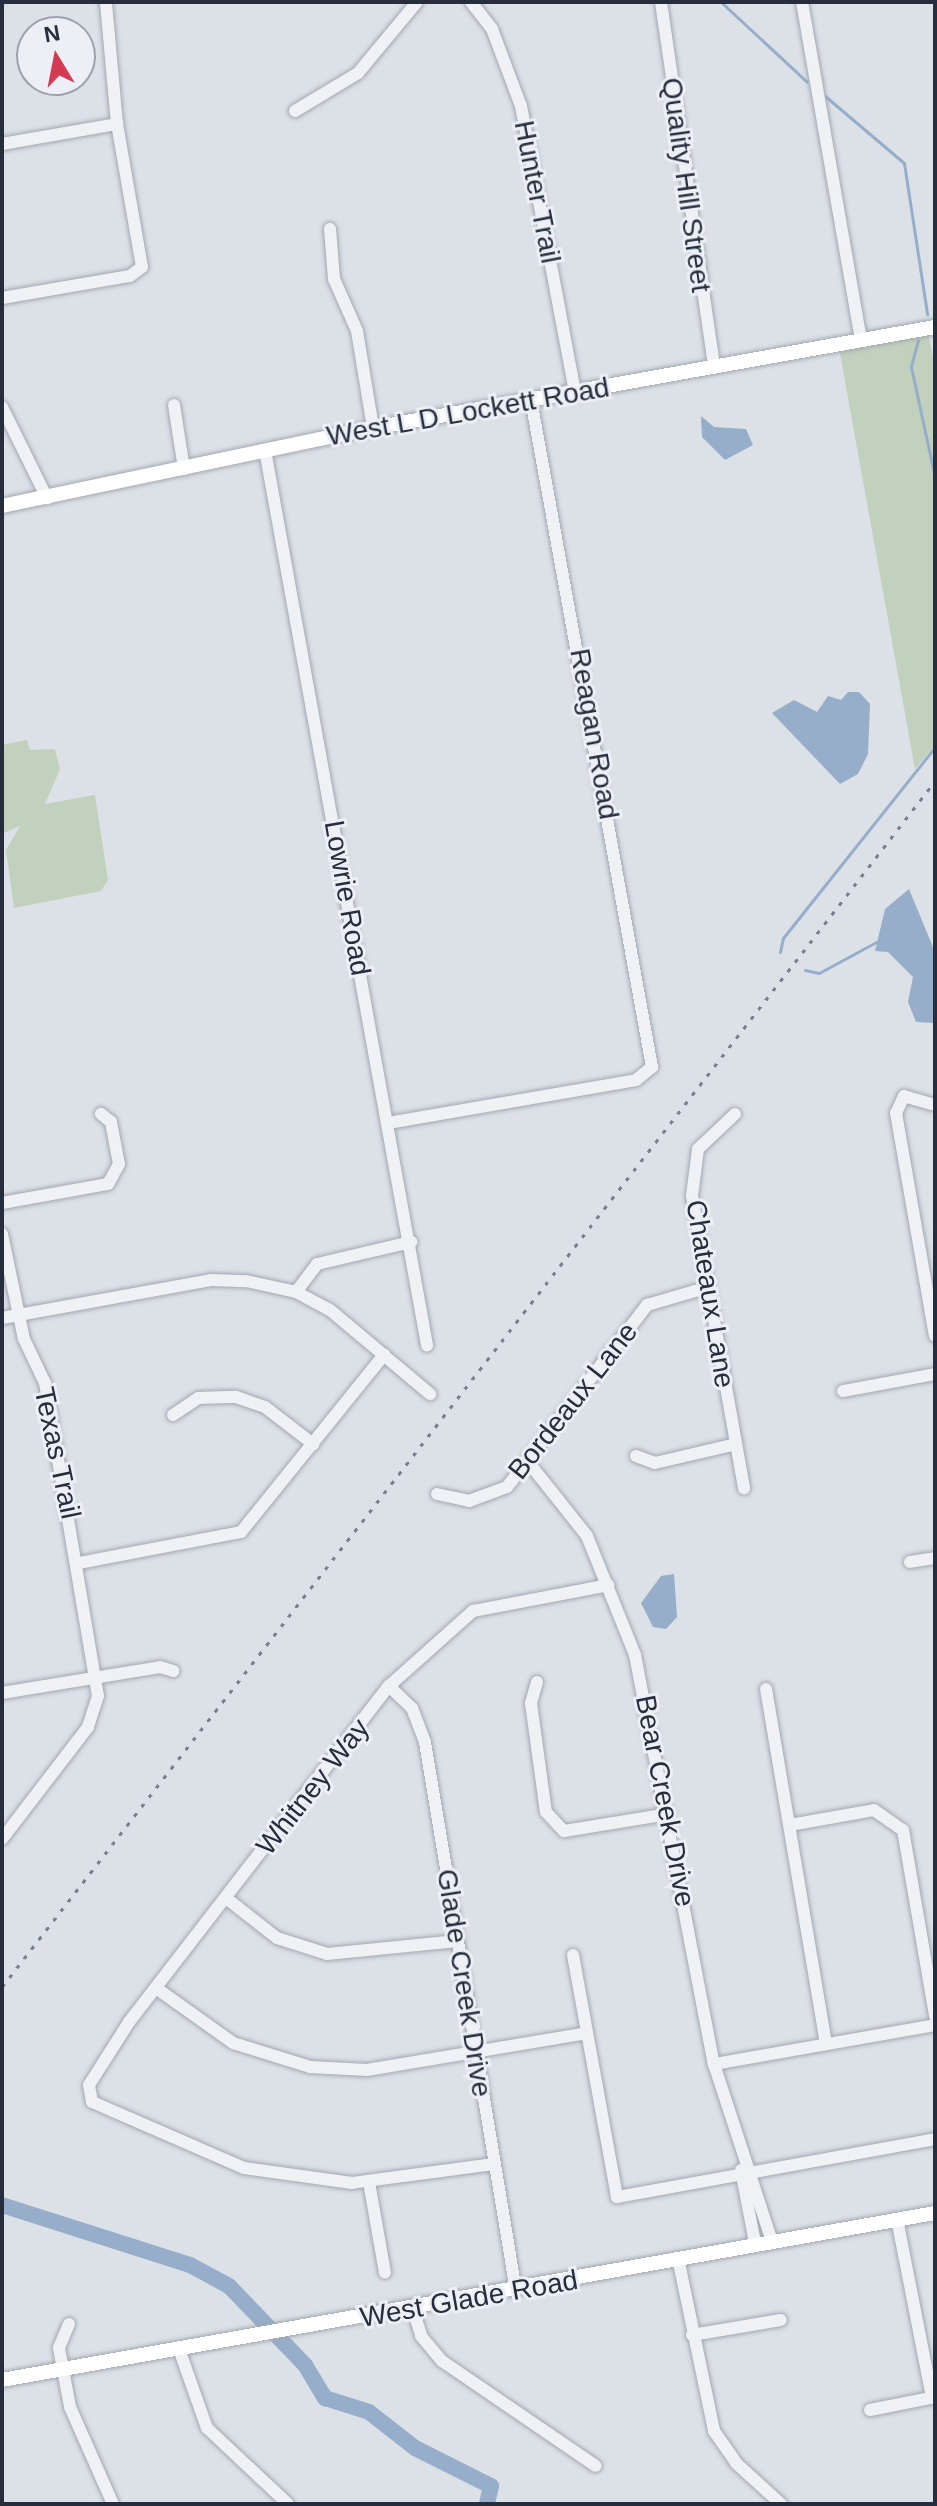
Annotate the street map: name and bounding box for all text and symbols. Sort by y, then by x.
north arrow [16,16,96,96]
text: N [42,20,62,48]
street label: Quality Hill Street [654,76,718,294]
street label: Hunter Trail [507,118,567,266]
street label: West L D Lockett Road [324,371,612,453]
street label: Reagan Road [562,646,626,822]
street label: Lowrie Road [317,818,377,978]
street label: Chateaux Lane [679,1198,741,1390]
street label: Bordeaux Lane [501,1316,645,1486]
street label: Texas Trail [27,1384,87,1522]
street label: Bear Creek Drive [628,1692,702,1910]
street label: Whitney Way [249,1712,377,1862]
street label: Glade Creek Drive [429,1867,499,2099]
street label: West Glade Road [358,2263,580,2335]

